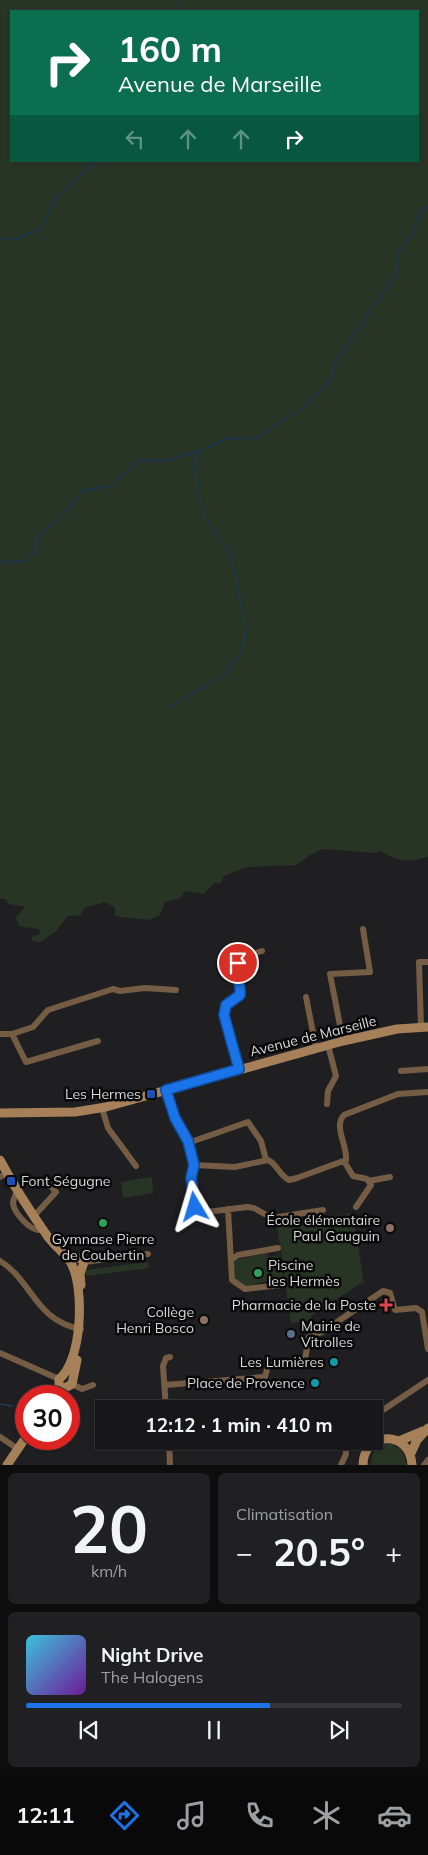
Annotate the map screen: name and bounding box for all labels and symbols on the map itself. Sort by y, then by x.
pin [217,942,259,984]
street label: Avenue de Marseille [248,1012,378,1060]
place label: Les Hermes [65,1085,141,1103]
marker: Les Hermes [145,1088,157,1100]
place label: Font Ségugne [21,1172,110,1190]
marker: Font Ségugne [5,1175,17,1187]
position arrow [168,1180,220,1232]
place label: École élémentaire Paul Gauguin [267,1211,380,1245]
marker: Gymnase Pierre de Coubertin [97,1217,109,1229]
marker: École élémentaire Paul Gauguin [384,1222,396,1234]
place label: Gymnase Pierre de Coubertin [52,1230,154,1264]
place label: Piscine les Hermès [268,1256,340,1290]
marker: Piscine les Hermès [252,1267,264,1279]
place label: Pharmacie de la Poste [232,1296,376,1314]
marker: Pharmacie de la Poste [380,1299,392,1311]
place label: Collège Henri Bosco [116,1303,194,1337]
marker: Collège Henri Bosco [198,1314,210,1326]
place label: Mairie de Vitrolles [301,1317,360,1351]
marker: Mairie de Vitrolles [285,1328,297,1340]
place label: Les Lumières [240,1353,324,1371]
marker: Les Lumières [328,1356,340,1368]
place label: Place de Provence [187,1374,305,1392]
marker: Place de Provence [309,1377,321,1389]
speed limit sign: 30 [15,1385,80,1450]

